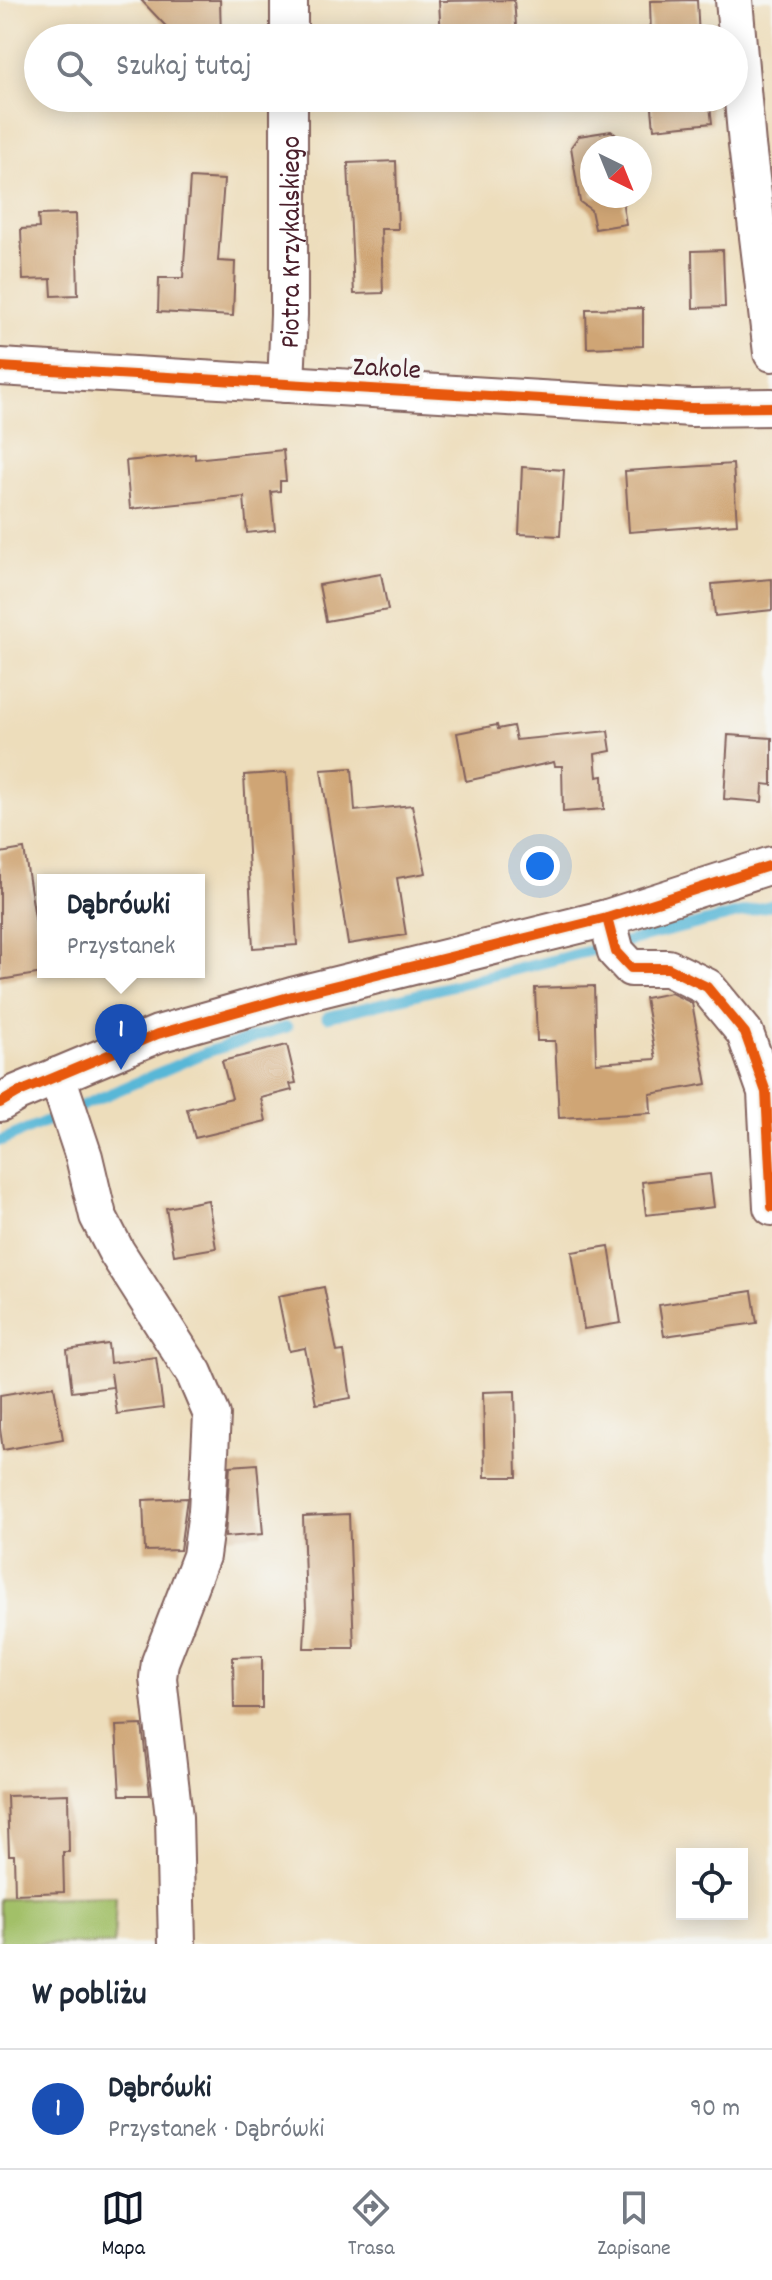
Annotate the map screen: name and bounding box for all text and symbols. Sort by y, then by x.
search box [24,24,748,112]
icon: search [52,46,96,90]
text: Szukaj tutaj [116,47,252,90]
street label: Piotra Krzykalskiego [273,136,314,349]
north arrow [580,136,652,208]
street label: Zakole [352,349,422,393]
your location [520,846,560,886]
popup [37,874,205,978]
text: Dąbrówki [67,886,170,929]
text: Przystanek [67,929,175,966]
pin: 1 [95,1004,147,1070]
map controls [676,1848,748,1920]
button: locate [676,1848,748,1920]
text: W pobliżu [32,1972,147,2021]
text: Dąbrówki [108,2069,211,2112]
text: 1 [55,2091,61,2128]
text: 90 m [690,2091,740,2128]
text: Przystanek · Dąbrówki [108,2112,324,2149]
tab: Mapa [101,2186,145,2265]
tab: Trasa [348,2186,395,2265]
tab: Zapisane [597,2186,671,2265]

